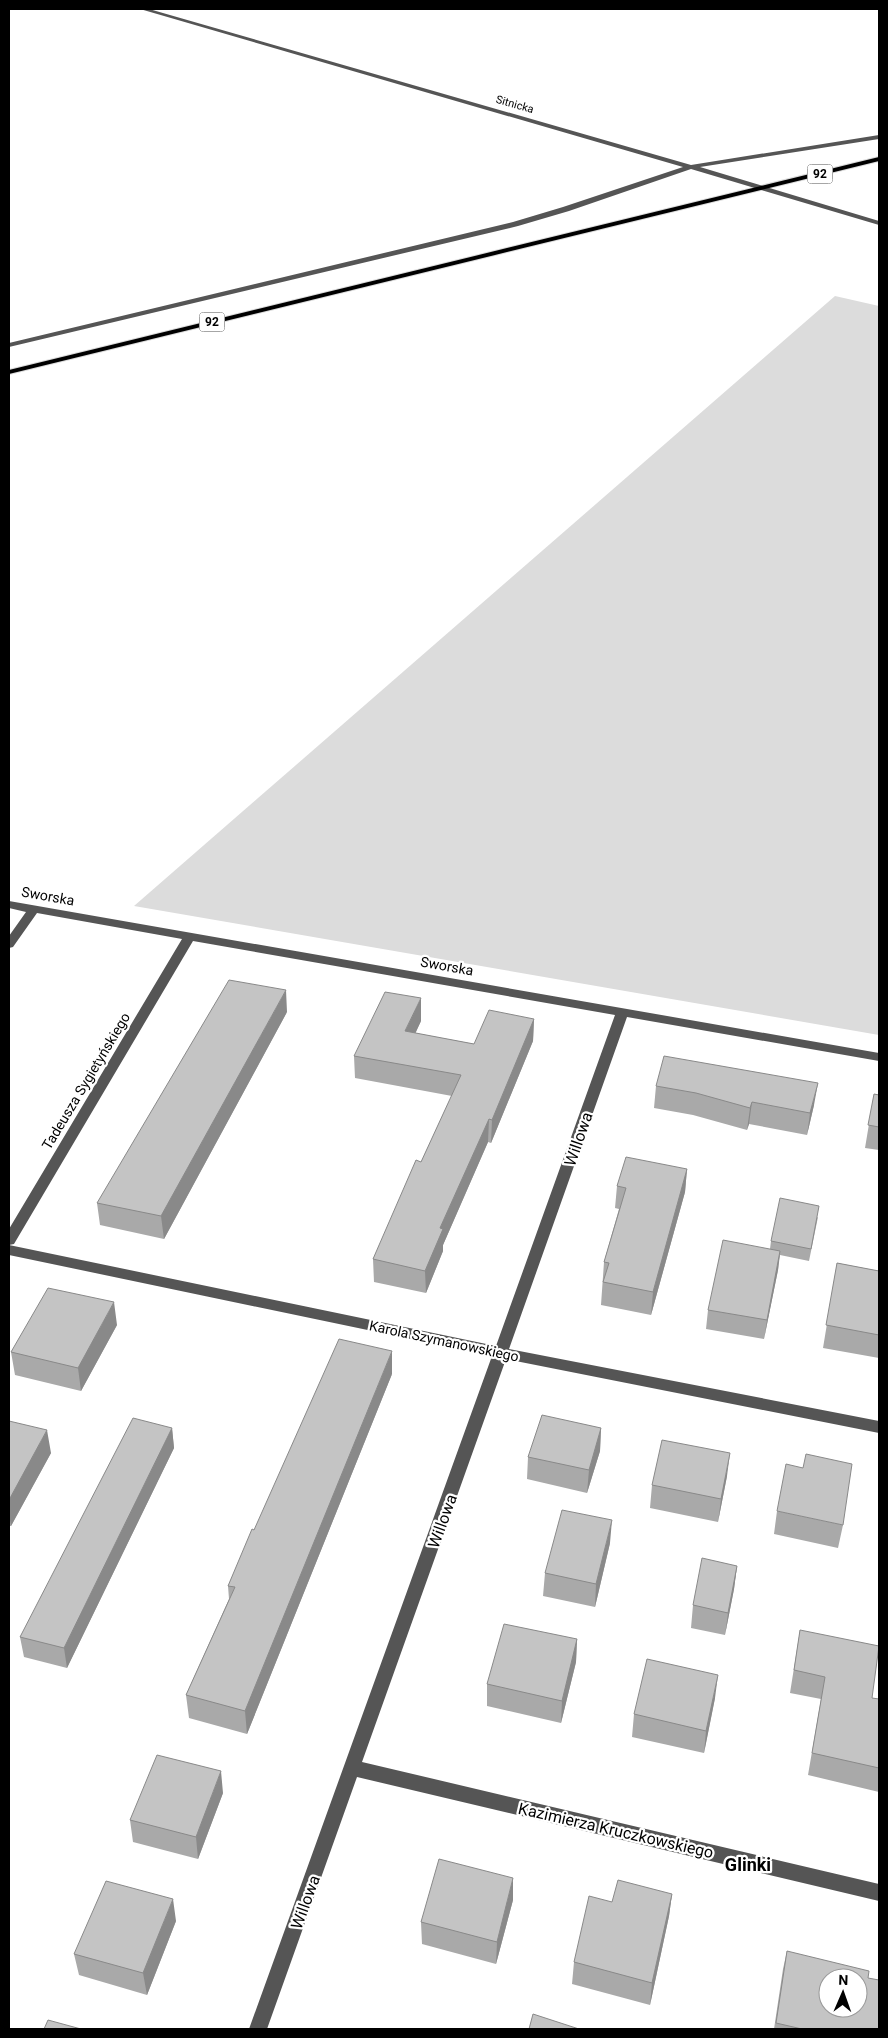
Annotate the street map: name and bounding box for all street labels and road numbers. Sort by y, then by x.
street label: Sitnicka [494,93,535,116]
road number: 92 [808,164,832,183]
road number: 92 [200,313,224,332]
street label: Sworska [20,883,76,909]
street label: Sworska [419,953,475,979]
street label: Tadeusza Sygietyńskiego [39,1010,133,1152]
street label: Willowa [560,1110,597,1169]
street label: Karola Szymanowskiego [368,1317,520,1365]
street label: Willowa [424,1492,461,1551]
street label: Kazimierza Kruczkowskiego [516,1799,715,1862]
street label: Willowa [287,1873,324,1932]

